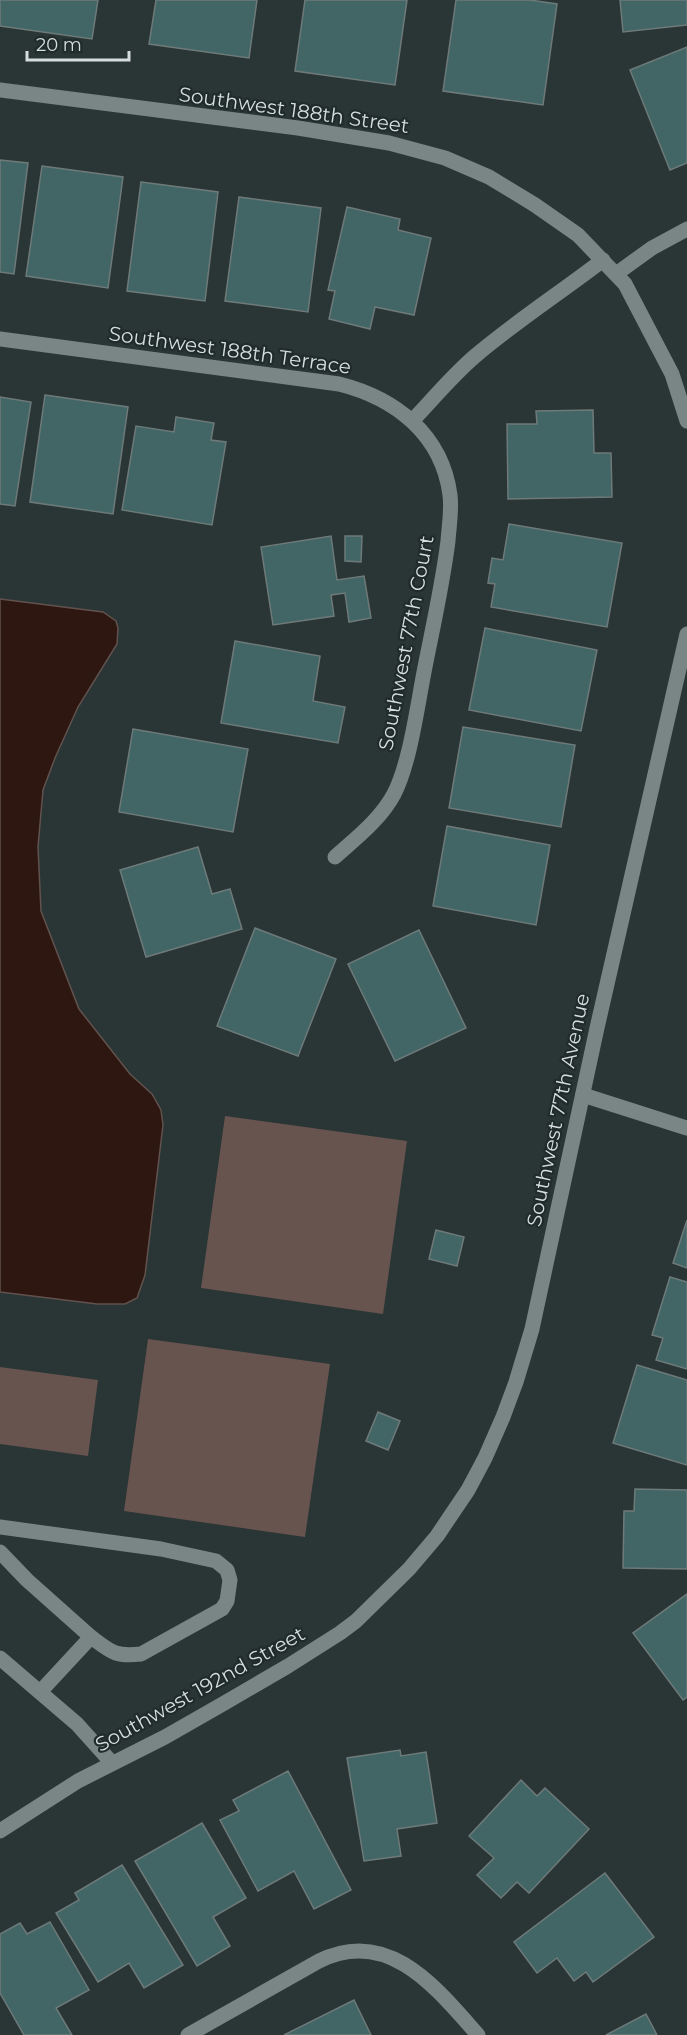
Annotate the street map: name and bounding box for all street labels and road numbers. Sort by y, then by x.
street label: Southwest 188th Street [177,82,411,138]
street label: Southwest 188th Terrace [107,321,353,379]
street label: Southwest 77th Court [373,533,439,753]
street label: Southwest 77th Avenue [522,991,594,1229]
street label: Southwest 192nd Street [91,1621,309,1757]

